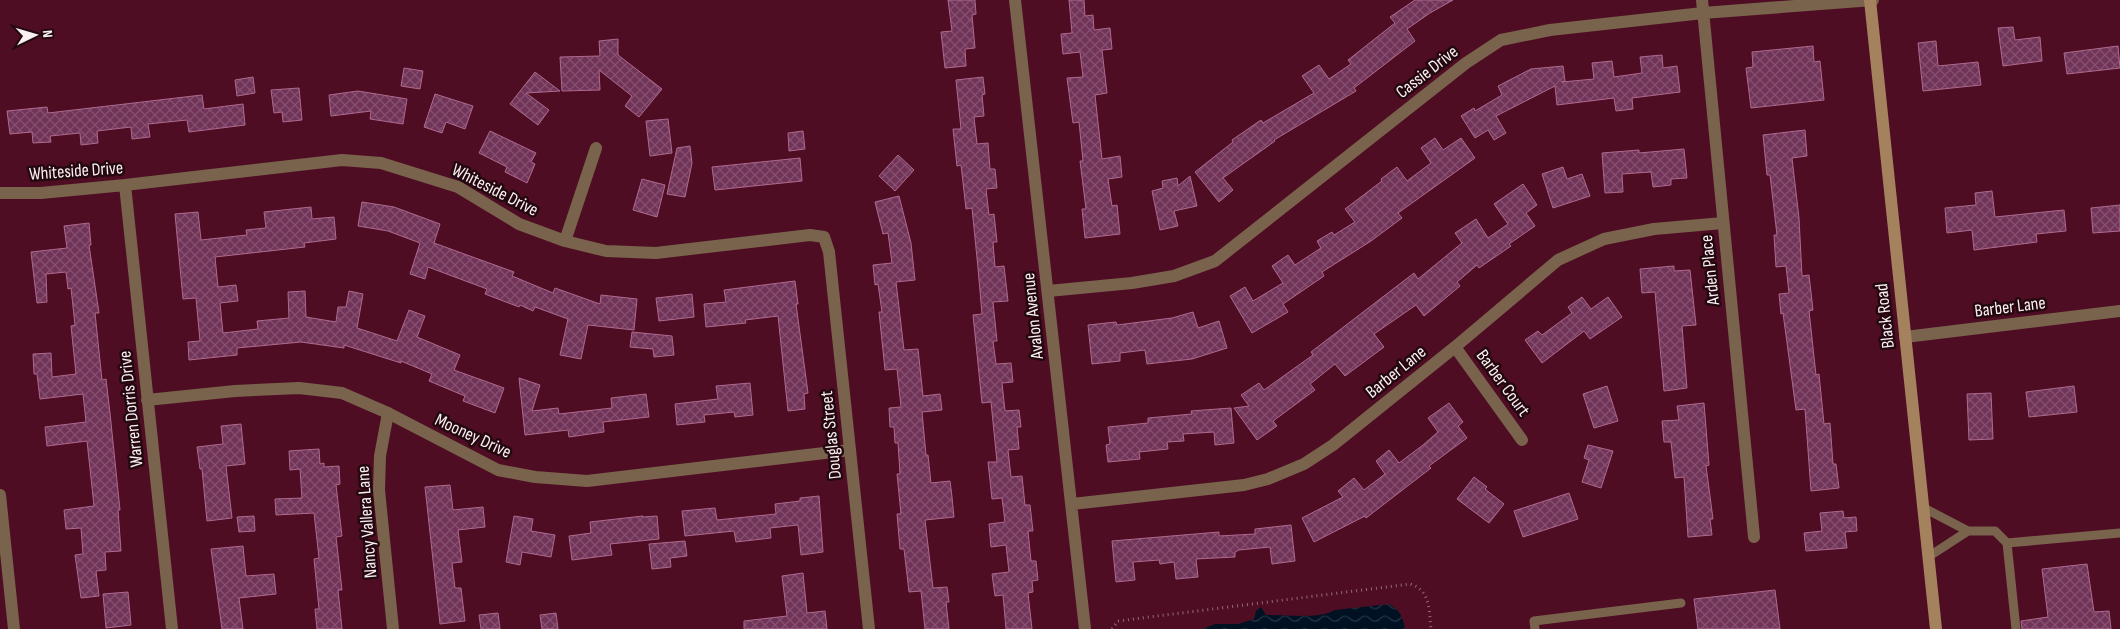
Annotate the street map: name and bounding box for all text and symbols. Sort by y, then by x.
north arrow [10,10,60,60]
text: N [39,29,56,38]
street label: Cassie Drive [1392,41,1462,103]
street label: Whiteside Drive [28,157,124,185]
street label: Whiteside Drive [448,159,542,221]
street label: Arden Place [1696,234,1724,307]
street label: Avalon Avenue [1018,272,1048,361]
street label: Black Road [1871,282,1899,350]
street label: Barber Lane [1973,292,2047,322]
street label: Barber Lane [1362,341,1430,403]
street label: Barber Court [1472,346,1535,421]
street label: Warren Dorris Drive [114,350,148,468]
street label: Douglas Street [816,389,846,480]
street label: Mooney Drive [432,409,514,463]
street label: Nancy Vallera Lane [353,465,381,579]

